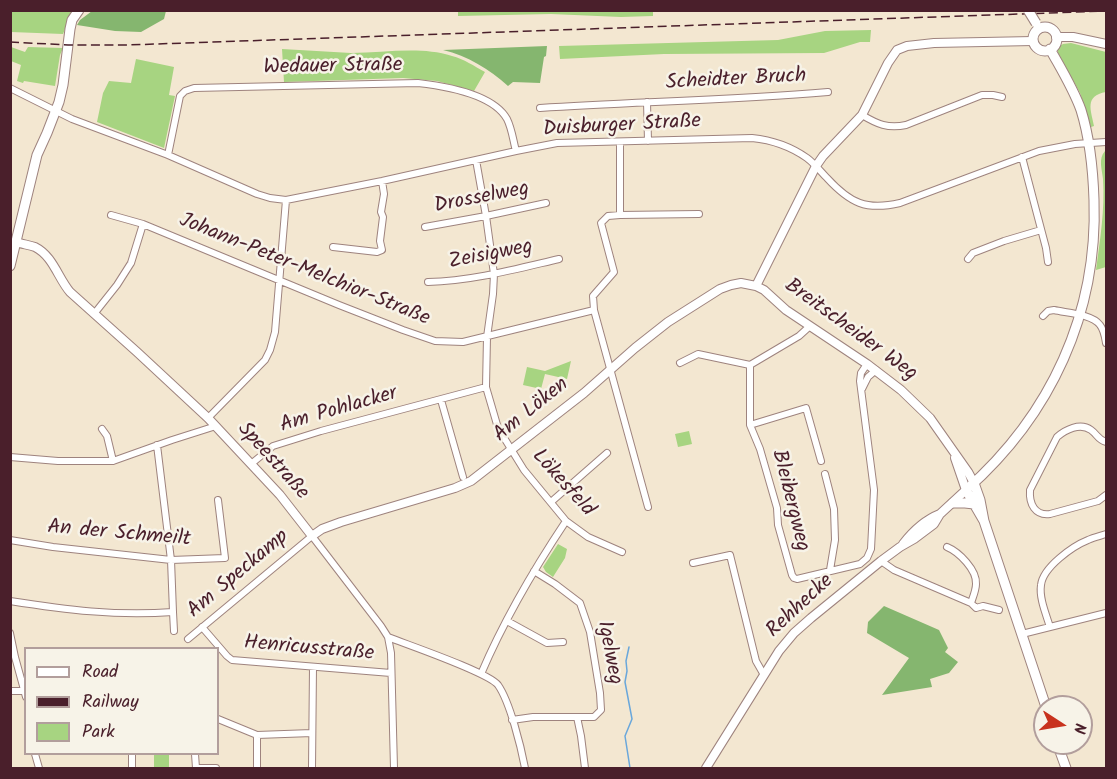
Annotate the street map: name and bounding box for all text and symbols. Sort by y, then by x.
street label: Wedauer Straße [263,54,403,82]
street label: Scheidter Bruch [665,65,807,97]
street label: Duisburger Straße [542,110,702,144]
street label: Drosselweg [432,177,532,221]
street label: Johann-Peter-Melchior-Straße [175,209,433,333]
street label: Zeisigweg [447,236,535,276]
street label: Breitscheider Weg [779,274,921,388]
street label: Am Löken [489,373,575,449]
street label: Am Pohlacker [278,382,400,440]
street label: Speestraße [231,418,313,506]
street label: Lökesfeld [525,445,599,523]
street label: Bleibergweg [764,448,814,554]
street label: An der Schmeilt [46,516,192,554]
street label: Am Speckamp [183,525,295,625]
street label: Rehhecke [762,570,840,644]
street label: Igelweg [589,619,627,687]
street label: Henricusstraße [243,632,375,668]
legend [24,647,219,755]
text: Road [82,658,118,687]
text: Railway [82,688,139,717]
north arrow [1033,695,1093,755]
text: Park [82,718,115,747]
text: N [1066,721,1092,736]

